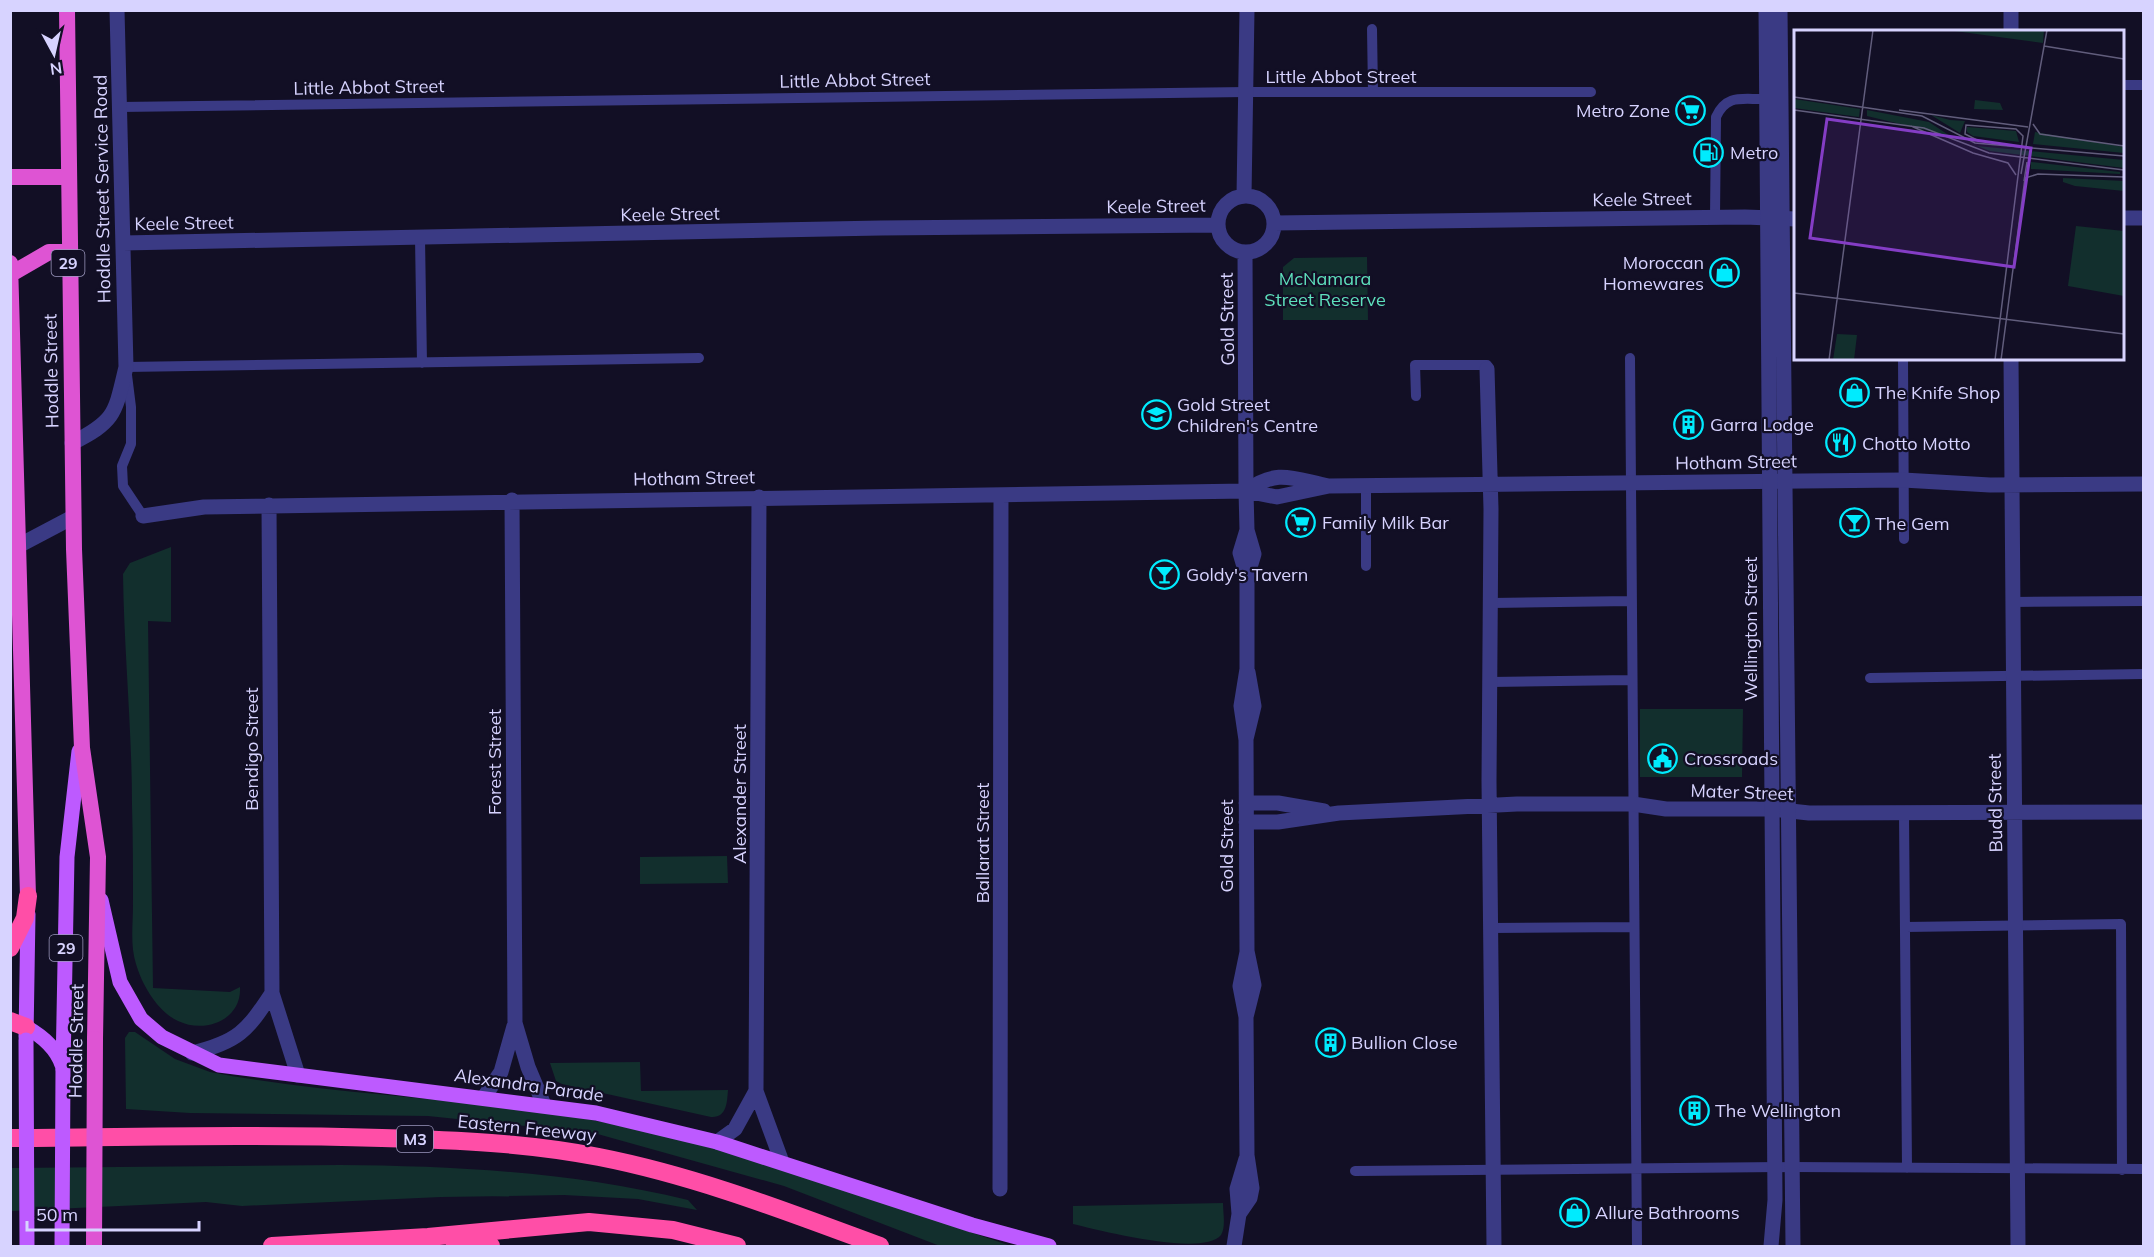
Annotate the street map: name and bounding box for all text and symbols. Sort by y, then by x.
north arrow [24,24,84,84]
inset map [1794,30,2124,360]
text: N [49,58,63,80]
street label: Little Abbot Street [1265,65,1417,88]
street label: Little Abbot Street [779,67,931,93]
street label: Little Abbot Street [293,74,445,100]
street label: Hoddle Street Service Road [89,75,115,303]
supermarket icon: Metro Zone [1675,94,1707,126]
place label: Metro Zone [1576,99,1670,122]
fuel station icon: Metro [1693,136,1725,168]
place label: Metro [1730,141,1778,164]
street label: Keele Street [1592,187,1692,211]
street label: Keele Street [1106,194,1206,218]
street label: Keele Street [620,202,720,226]
street label: Keele Street [134,211,234,235]
road number: 29 [52,250,84,276]
place label: Moroccan Homewares [1603,251,1704,295]
shop icon: Moroccan Homewares [1709,256,1741,288]
park label: McNamara Street Reserve [1264,267,1386,311]
street label: Gold Street [1215,272,1239,366]
street label: Hoddle Street [39,314,63,428]
shop icon: The Knife Shop [1838,376,1870,408]
place label: The Knife Shop [1875,381,2000,404]
place label: Gold Street Children's Centre [1177,393,1318,437]
school or university icon: Gold Street Children's Centre [1140,398,1172,430]
building icon: Garra Lodge [1673,408,1705,440]
place label: Garra Lodge [1710,413,1814,436]
restaurant icon: Chotto Motto [1825,427,1857,459]
place label: Chotto Motto [1862,432,1970,455]
street label: Hotham Street [1675,449,1797,475]
street label: Hotham Street [633,465,755,491]
supermarket icon: Family Milk Bar [1285,506,1317,538]
bar icon: The Gem [1838,507,1870,539]
place label: Family Milk Bar [1322,511,1449,534]
place label: The Gem [1875,512,1950,535]
street label: Wellington Street [1739,557,1762,701]
bar icon: Goldy's Tavern [1149,558,1181,590]
place label: Goldy's Tavern [1186,563,1308,586]
street label: Bendigo Street [240,687,263,811]
street label: Forest Street [483,709,506,815]
street label: Alexander Street [728,724,751,864]
public building icon: Crossroads [1647,742,1679,774]
place label: Crossroads [1684,747,1778,770]
street label: Budd Street [1983,753,2007,853]
street label: Mater Street [1690,779,1794,805]
street label: Ballarat Street [971,783,994,903]
street label: Gold Street [1215,800,1238,893]
road number: 29 [50,935,82,961]
street label: Hoddle Street [64,984,88,1098]
building icon: Bullion Close [1314,1026,1346,1058]
place label: Bullion Close [1351,1031,1458,1054]
street label: Alexandra Parade [453,1063,605,1107]
building icon: The Wellington [1678,1094,1710,1126]
place label: The Wellington [1715,1099,1841,1122]
street label: Eastern Freeway [456,1109,598,1147]
road number: M3 [397,1126,433,1152]
scale bar [27,1194,200,1232]
shop icon: Allure Bathrooms [1558,1196,1590,1228]
place label: Allure Bathrooms [1595,1201,1740,1224]
text: 50 m [36,1203,78,1226]

